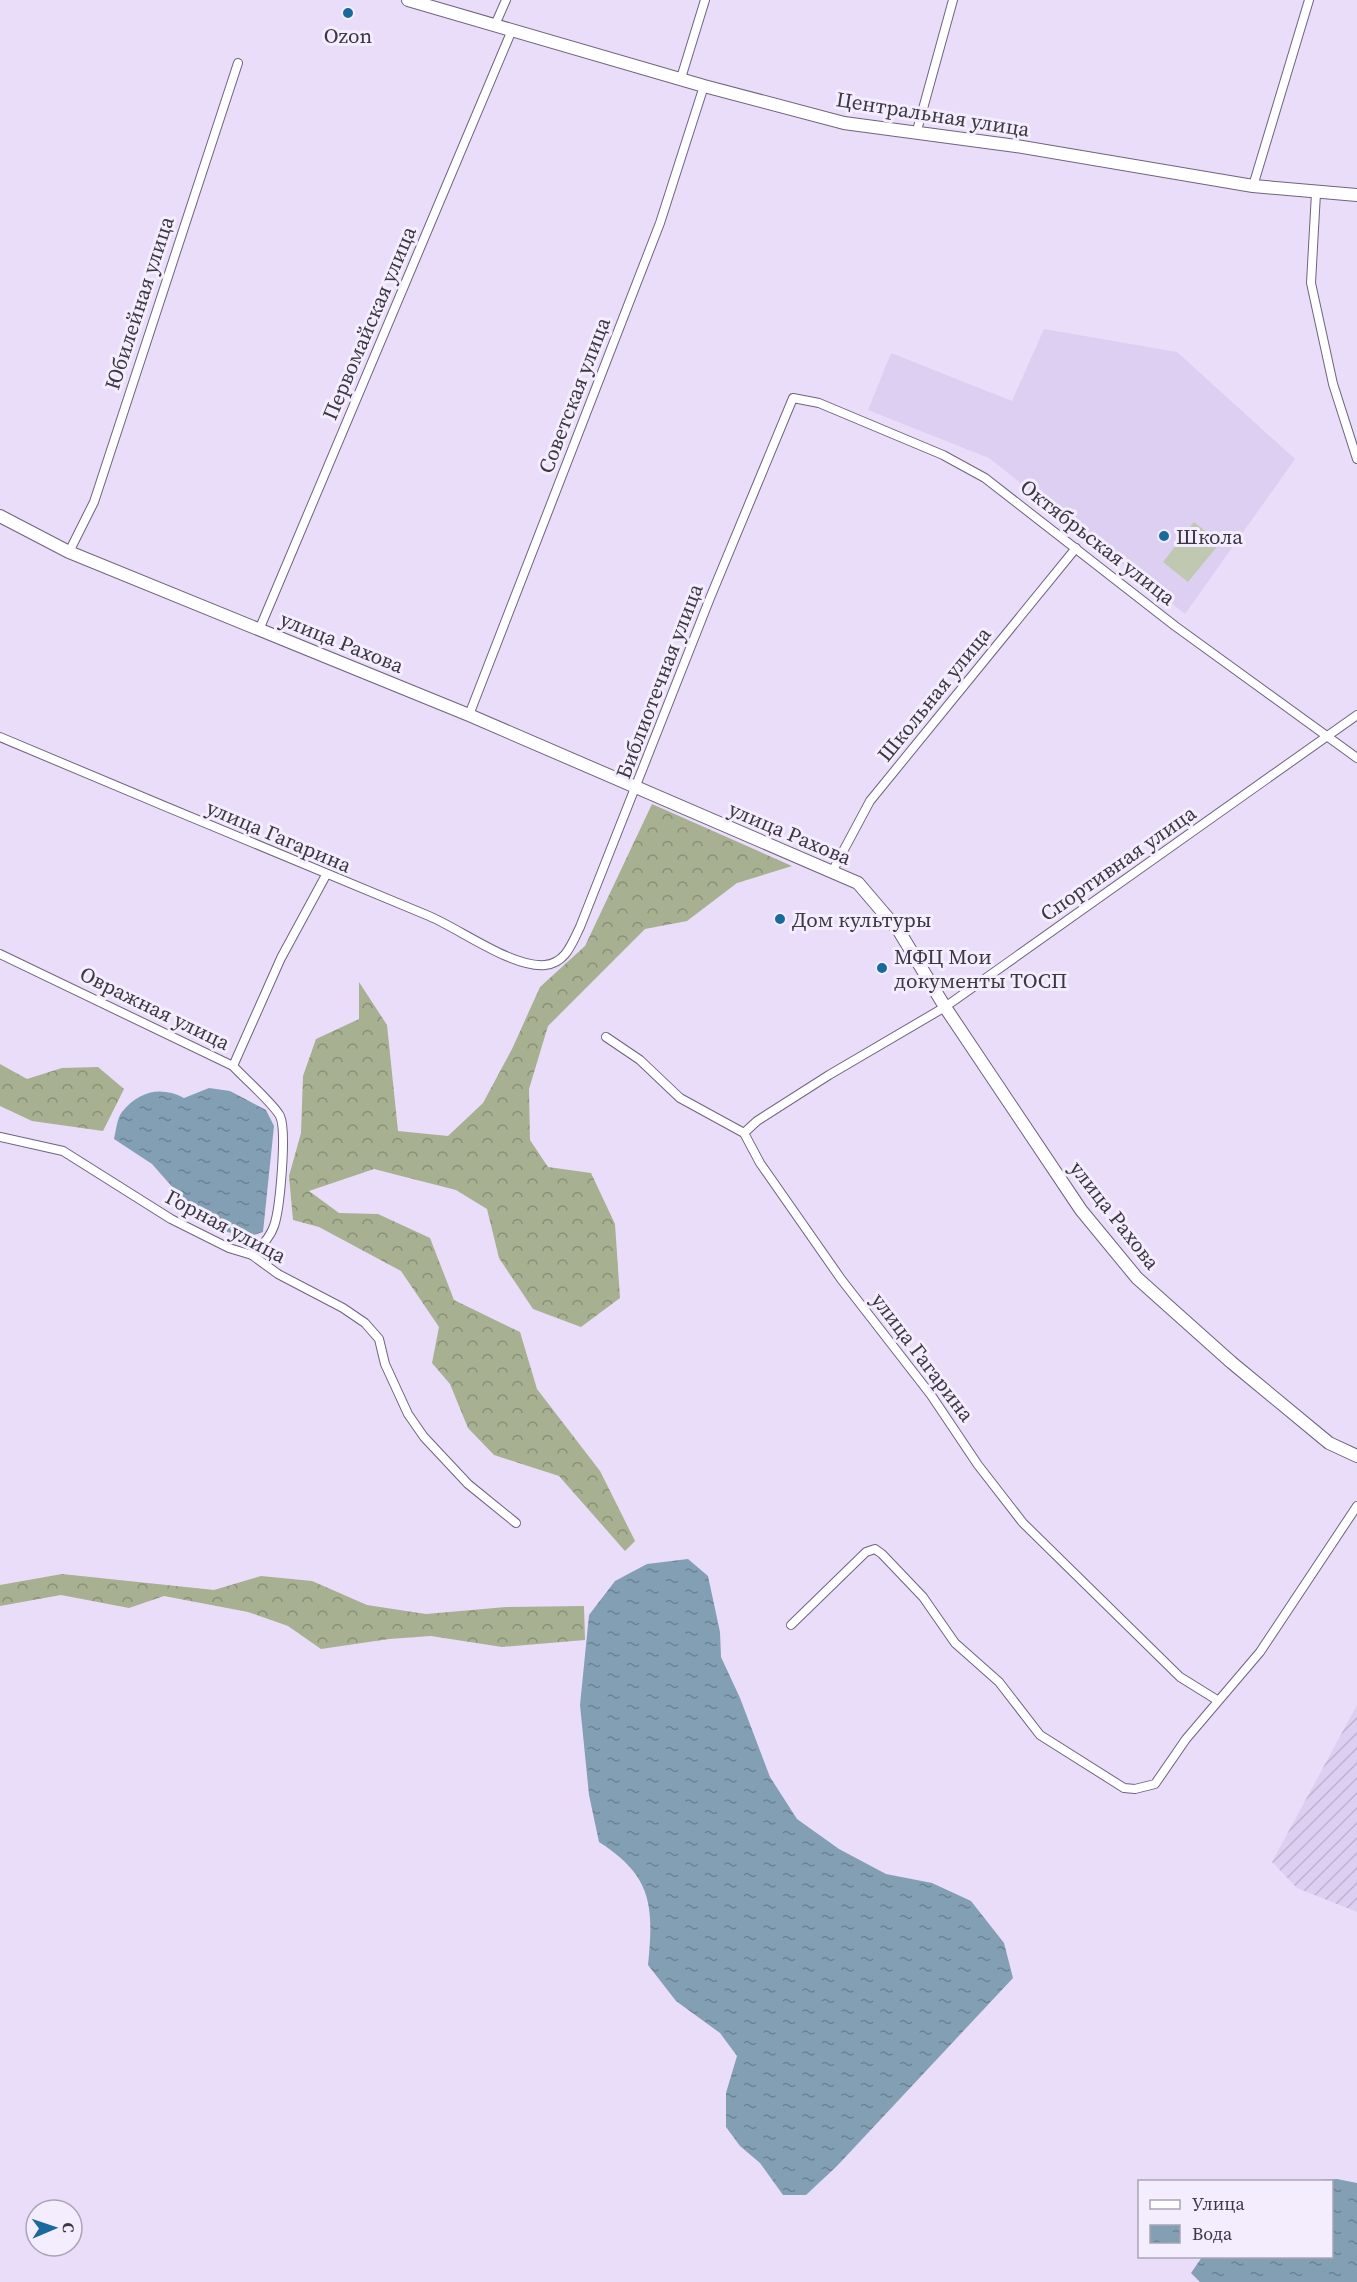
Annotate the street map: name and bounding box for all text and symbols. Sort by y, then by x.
marker: Ozon [341,6,355,20]
place label: Ozon [324,21,373,50]
street label: Центральная улица [834,84,1032,144]
street label: Юбилейная улица [97,212,181,394]
street label: Первомайская улица [315,221,423,424]
street label: Советская улица [531,313,617,477]
street label: Октябрьская улица [1014,472,1182,612]
place label: Школа [1176,522,1243,551]
marker: Школа [1157,529,1171,543]
street label: Библиотечная улица [608,579,710,783]
street label: улица Рахова [276,604,408,680]
street label: Школьная улица [870,620,998,768]
street label: улица Гагарина [202,792,356,880]
street label: улица Рахова [724,794,856,872]
street label: Спортивная улица [1034,798,1202,928]
place label: Дом культуры [792,905,932,934]
marker: Дом культуры [773,912,787,926]
place label: МФЦ Мои документы ТОСП [894,942,1067,995]
street label: Овражная улица [75,959,235,1057]
marker: МФЦ Мои документы ТОСП [875,961,889,975]
street label: улица Рахова [1063,1155,1167,1276]
street label: Горная улица [160,1182,292,1270]
street label: улица Гагарина [865,1286,981,1428]
legend [1138,2180,1333,2258]
text: Улица [1192,2191,1245,2216]
north arrow [24,2198,84,2258]
text: Вода [1192,2221,1233,2246]
text: С [58,2222,80,2233]

